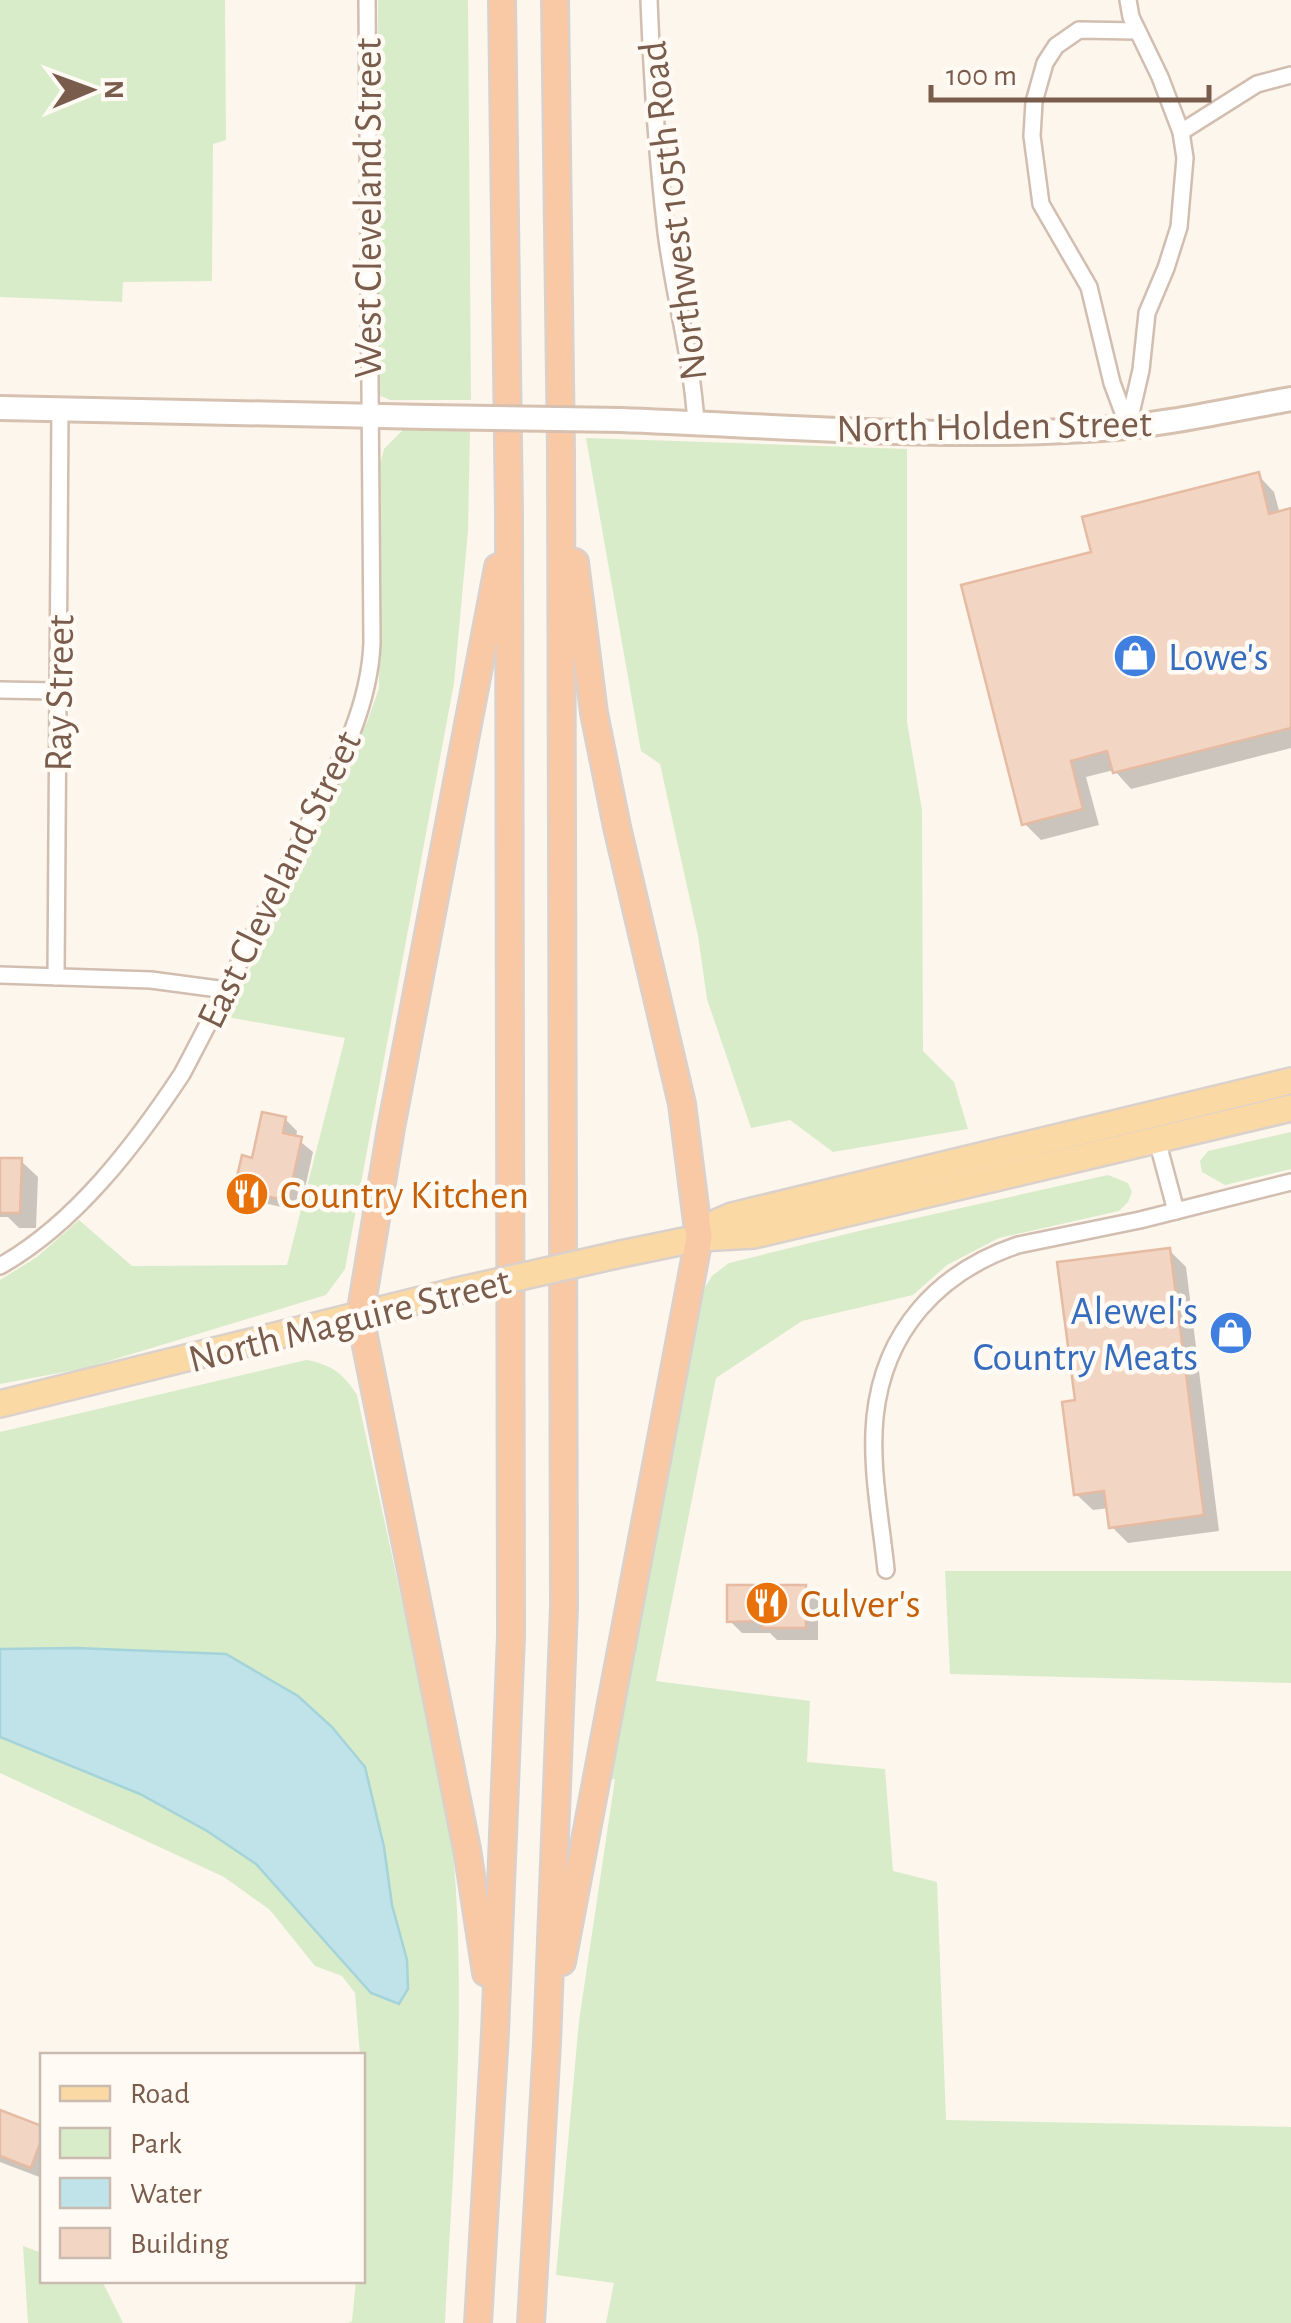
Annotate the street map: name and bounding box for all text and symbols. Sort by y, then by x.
street label: West Cleveland Street [349,37,389,378]
street label: Northwest 105th Road [633,39,715,383]
north arrow [40,40,140,140]
scale bar [931,40,1208,102]
text: 100 m [946,61,1017,91]
text: N [99,80,127,100]
street label: North Holden Street [836,404,1152,450]
street label: Ray Street [39,614,81,772]
shop icon: Lowe's [1112,633,1158,679]
place label: Lowe's [1168,638,1268,678]
street label: East Cleveland Street [191,725,369,1035]
restaurant icon: Country Kitchen [224,1171,270,1217]
place label: Country Kitchen [280,1176,529,1216]
street label: North Maguire Street [184,1262,515,1380]
place label: Alewel's Country Meats [973,1292,1198,1378]
shop icon: Alewel's Country Meats [1208,1310,1254,1356]
restaurant icon: Culver's [744,1580,790,1626]
place label: Culver's [800,1585,920,1625]
legend [40,2053,365,2283]
text: Road [130,2079,190,2109]
text: Park [130,2129,182,2159]
text: Water [130,2179,202,2209]
text: Building [130,2229,229,2259]

